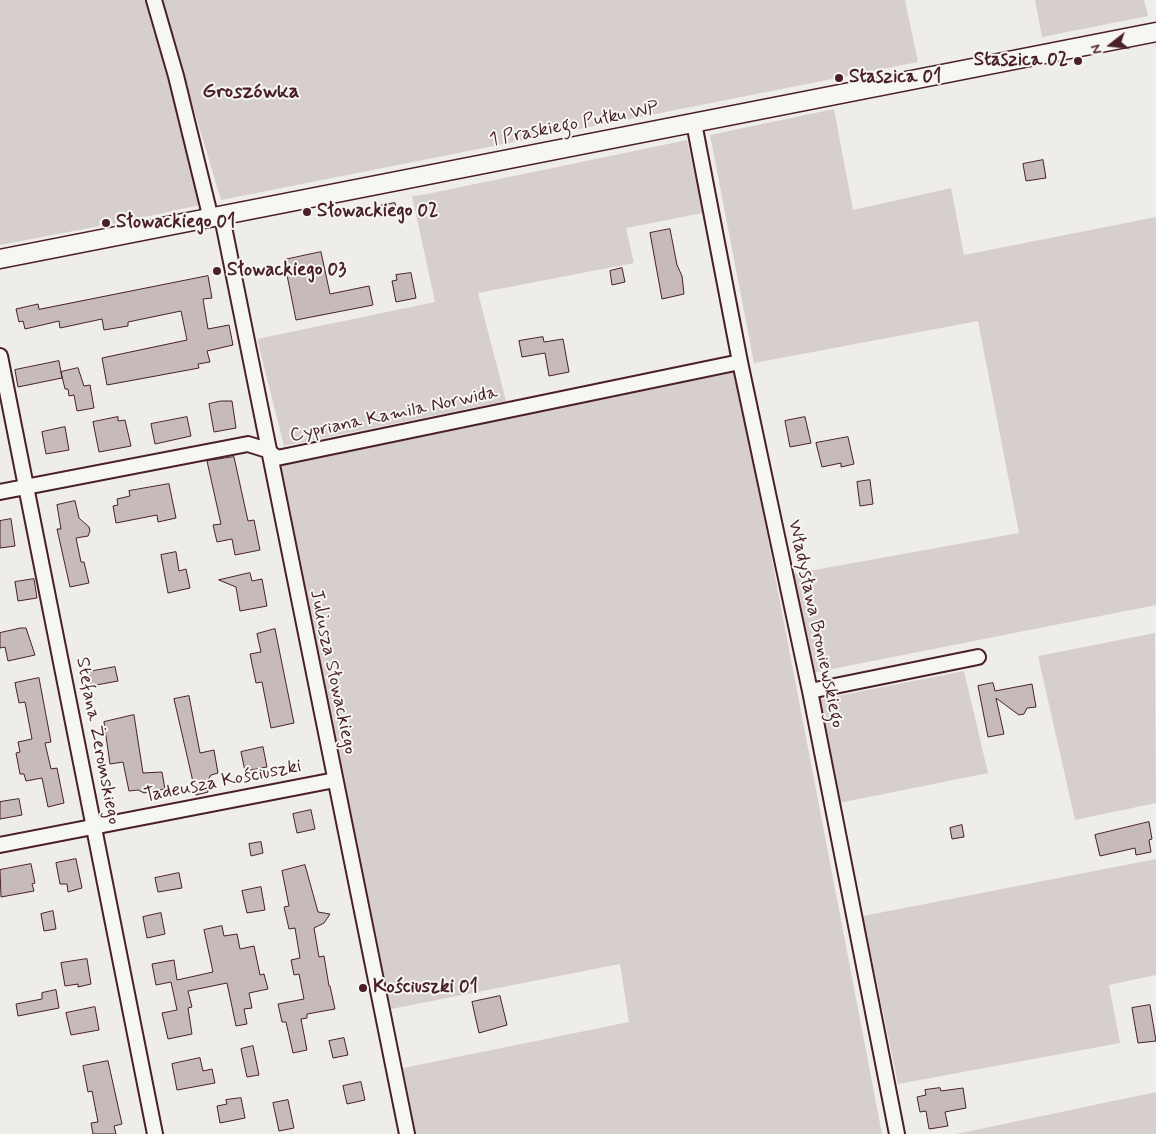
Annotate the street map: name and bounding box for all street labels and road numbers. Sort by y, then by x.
street label: 1 Praskiego Pułku WP [487,97,661,153]
street label: Cypriana Kamila Norwida [288,382,500,448]
street label: Władysława Broniewskiego [782,518,848,730]
street label: Juliusza Słowackiego [303,587,361,757]
street label: Stefana Żeromskiego [70,655,124,827]
street label: Tadeusza Kościuszki [142,756,304,808]

